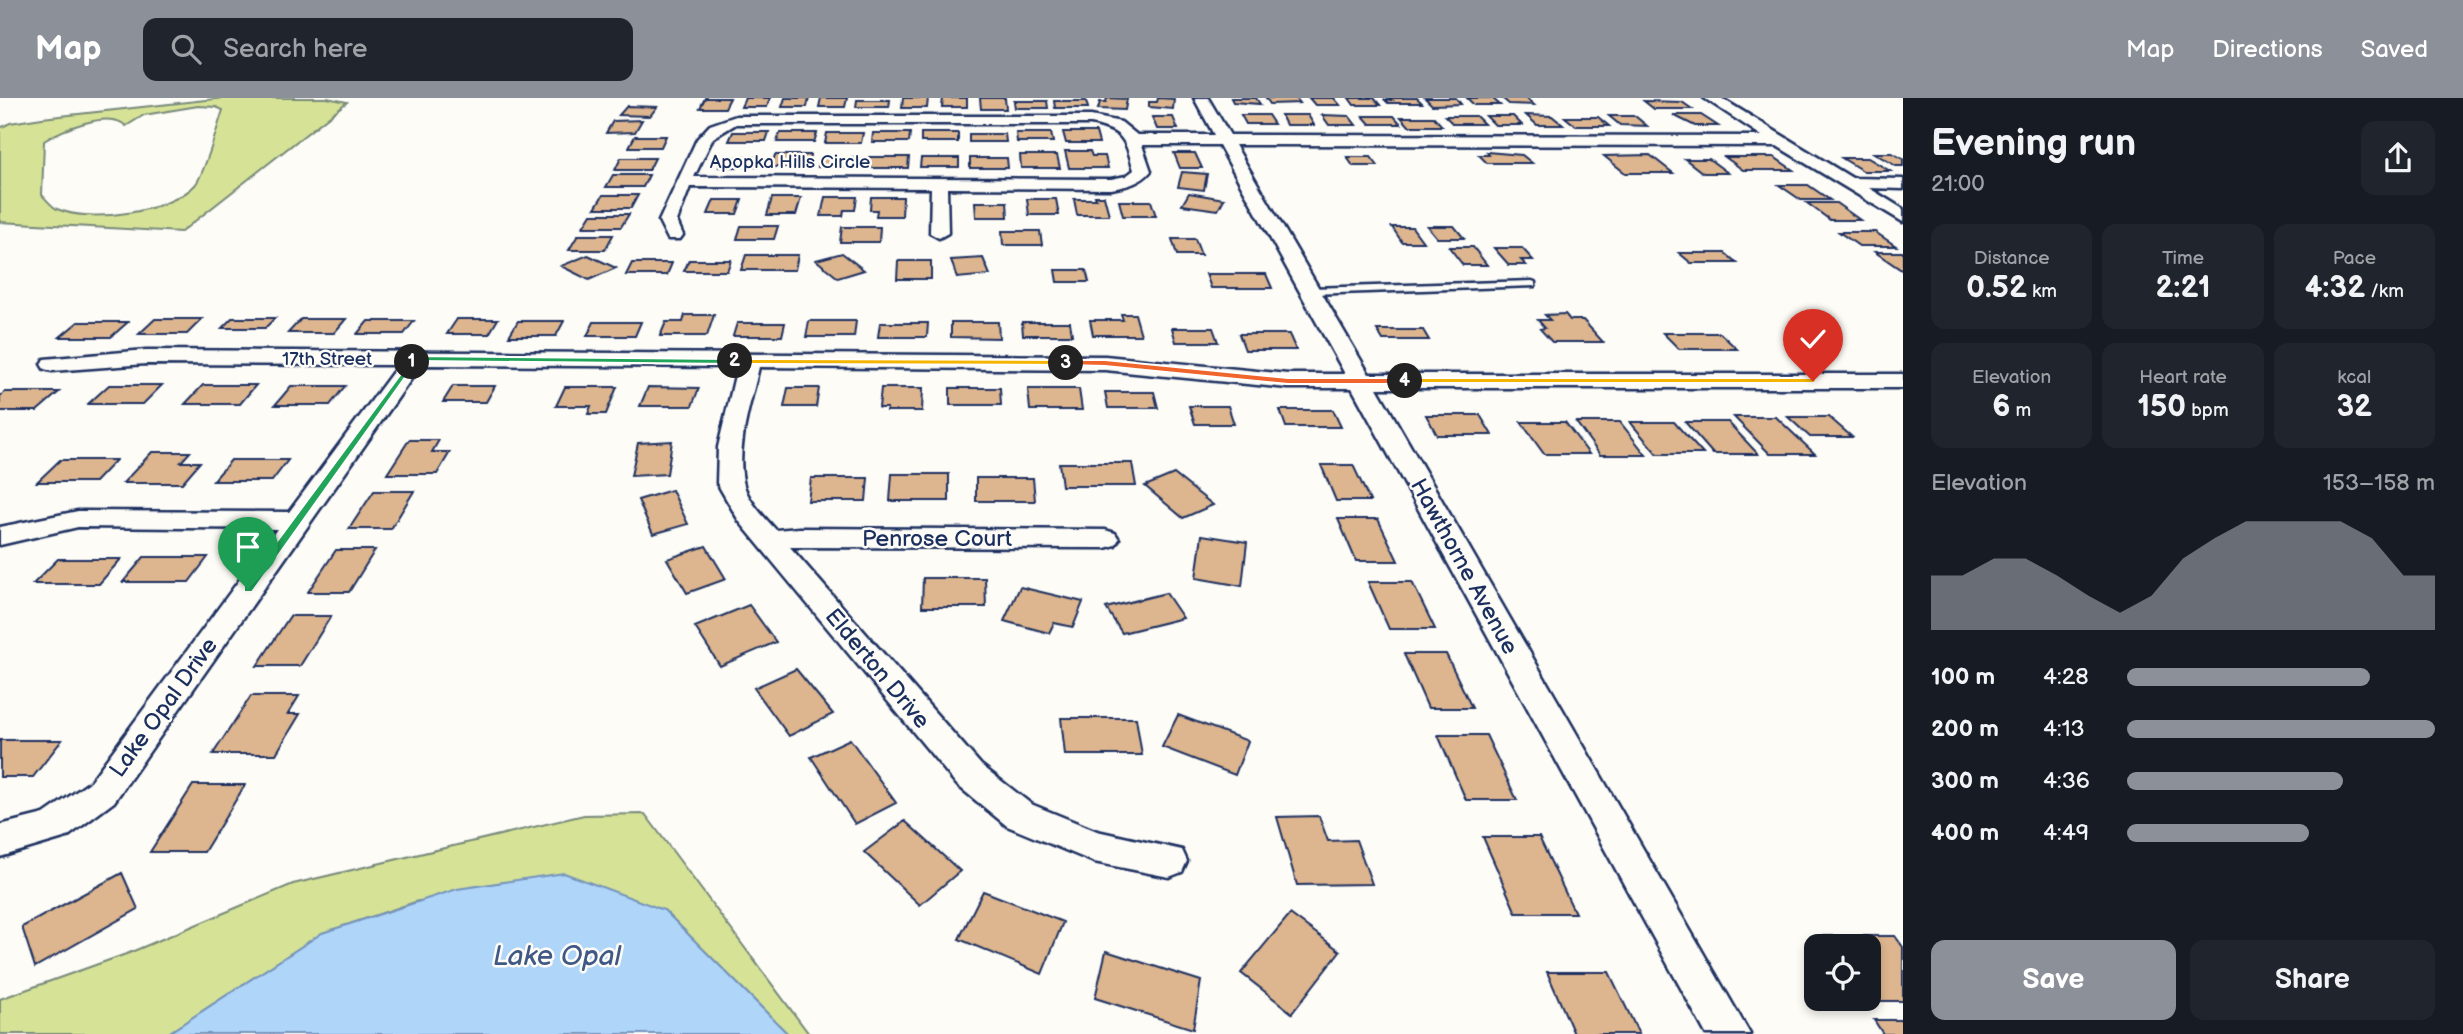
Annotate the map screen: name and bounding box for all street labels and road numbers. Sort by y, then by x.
street label: Apopka Hills Circle [710,151,870,174]
street label: 17th Street [282,348,372,371]
street label: Hawthorne Avenue [1404,474,1524,659]
street label: Penrose Court [862,525,1012,553]
street label: Elderton Drive [819,603,936,734]
street label: Lake Opal Drive [104,632,224,783]

